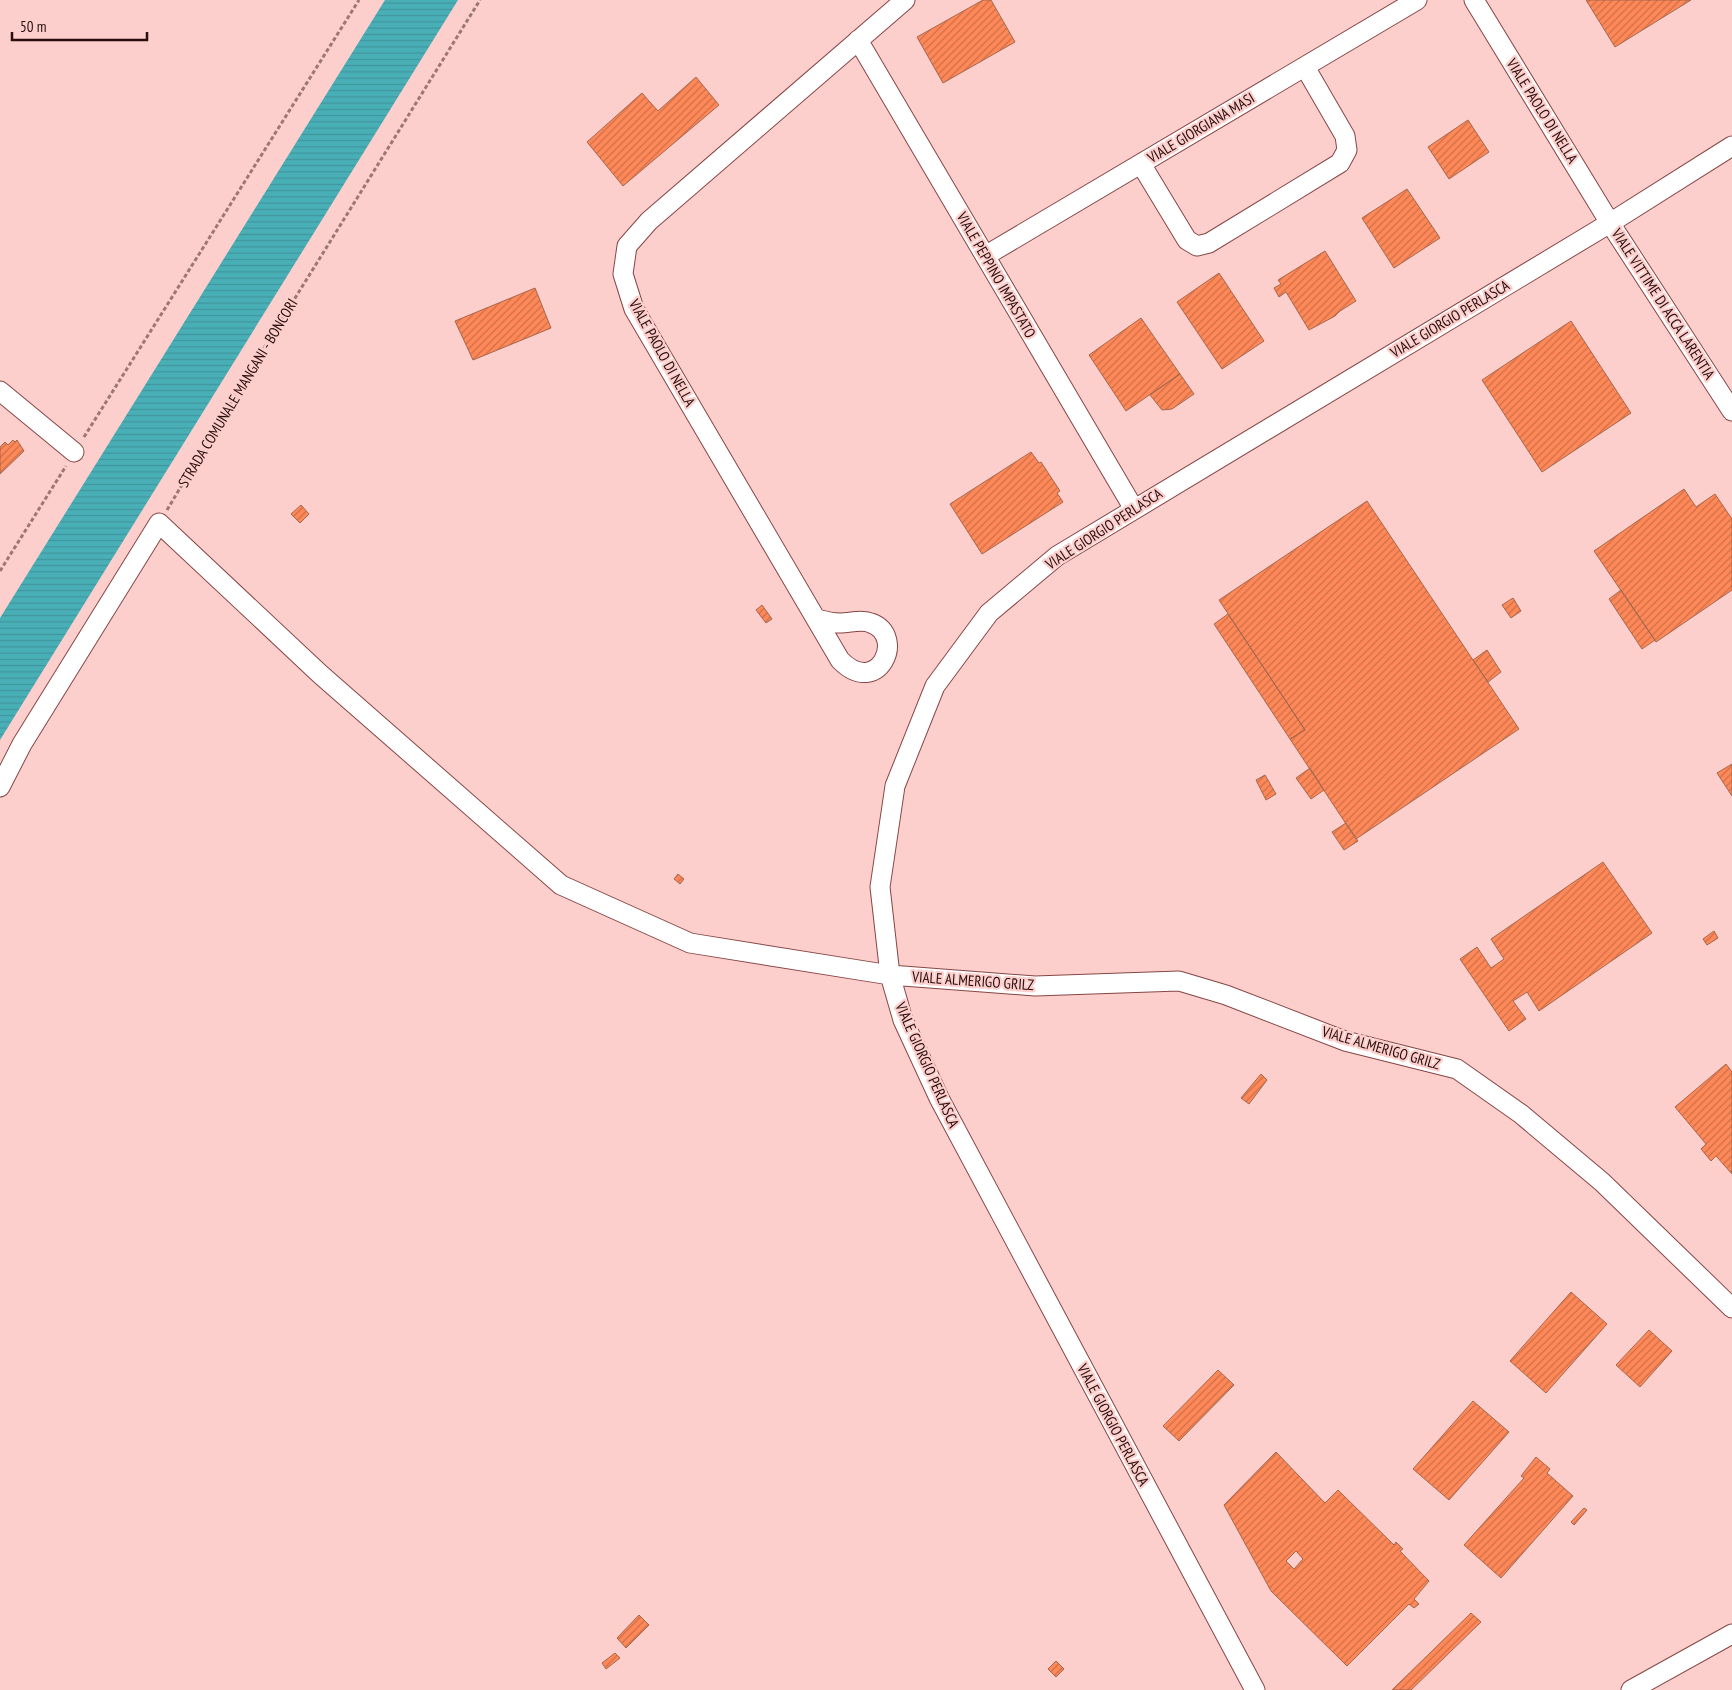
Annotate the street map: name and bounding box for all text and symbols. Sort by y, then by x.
scale bar [12,10,148,42]
text: 50 m [20,17,46,36]
street label: VIALE PAOLO DI NELLA [1502,54,1583,167]
street label: VIALE GIORGIANA MASI [1143,88,1258,168]
street label: VIALE PEPPINO IMPASTATO [952,208,1040,341]
street label: VIALE VITTIME DI ACCA LARENTIA [1607,224,1720,383]
street label: VIALE GIORGIO PERLASCA [1386,275,1513,362]
street label: STRADA COMUNALE MANGANI - BONCORI [174,295,302,491]
street label: VIALE PAOLO DI NELLA [625,295,700,411]
street label: VIALE GIORGIO PERLASCA [1041,483,1166,574]
street label: VIALE ALMERIGO GRILZ [911,967,1035,994]
street label: VIALE GIORGIO PERLASCA [891,998,964,1131]
street label: VIALE ALMERIGO GRILZ [1319,1021,1443,1074]
street label: VIALE GIORGIO PERLASCA [1073,1360,1154,1490]

